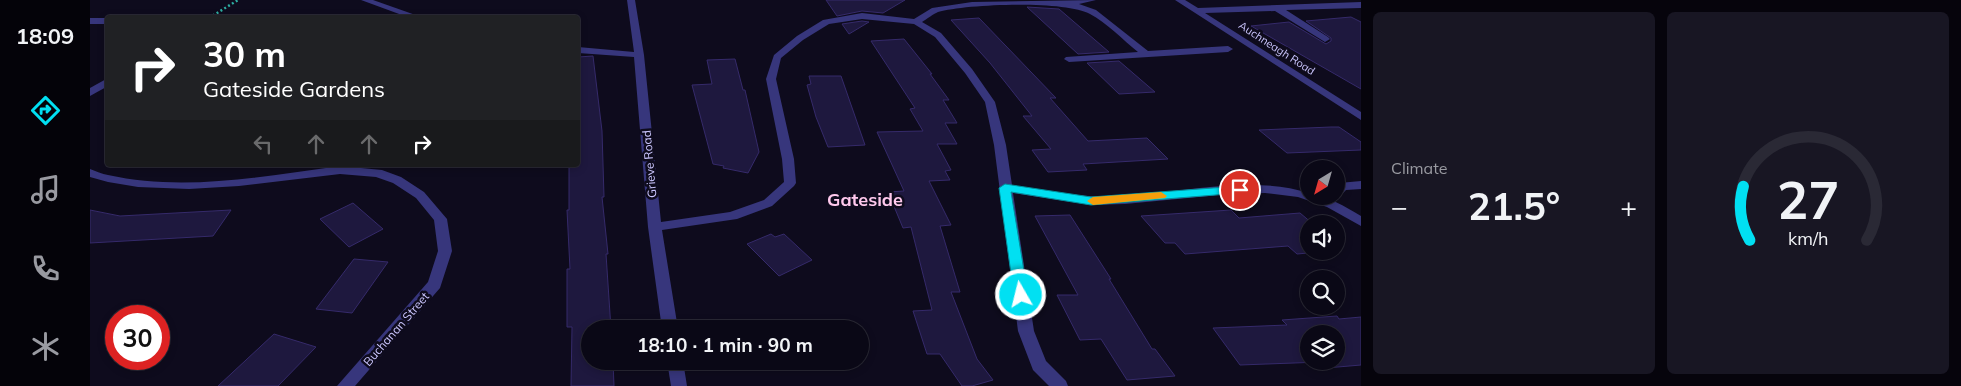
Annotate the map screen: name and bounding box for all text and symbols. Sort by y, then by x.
street label: Auchneagh Road [1236,18,1318,78]
text: 18:09 [16,22,74,50]
text: 30 m [203,32,286,76]
icon: right [120,35,185,100]
text: Gateside Gardens [203,75,385,103]
icon: directions [28,93,63,128]
icon: left [249,130,277,158]
icon: ahead [302,130,330,158]
icon: ahead [355,130,383,158]
icon: right [408,130,436,158]
street label: Grieve Road [639,130,659,198]
text: Climate [1391,158,1447,178]
north arrow [1300,160,1345,205]
map controls [1300,160,1345,370]
text: 27 [1777,167,1839,232]
pin [1219,169,1261,211]
icon: music [28,172,63,207]
icon: arrive [1226,176,1254,204]
text: 21.5° [1468,182,1560,230]
district label: Gateside [827,188,903,211]
text: − [1391,189,1408,224]
text: + [1620,189,1637,224]
button: sound [1300,215,1345,260]
text: km/h [1788,227,1828,249]
icon: phone [28,251,63,286]
position arrow [994,268,1046,320]
button: search [1300,270,1345,315]
street label: Buchanan Street [360,289,432,369]
speed limit sign: 30 [105,305,170,370]
button: layers [1300,325,1345,370]
icon: climate [28,329,63,364]
text: 18:10 · 1 min · 90 m [637,333,813,357]

